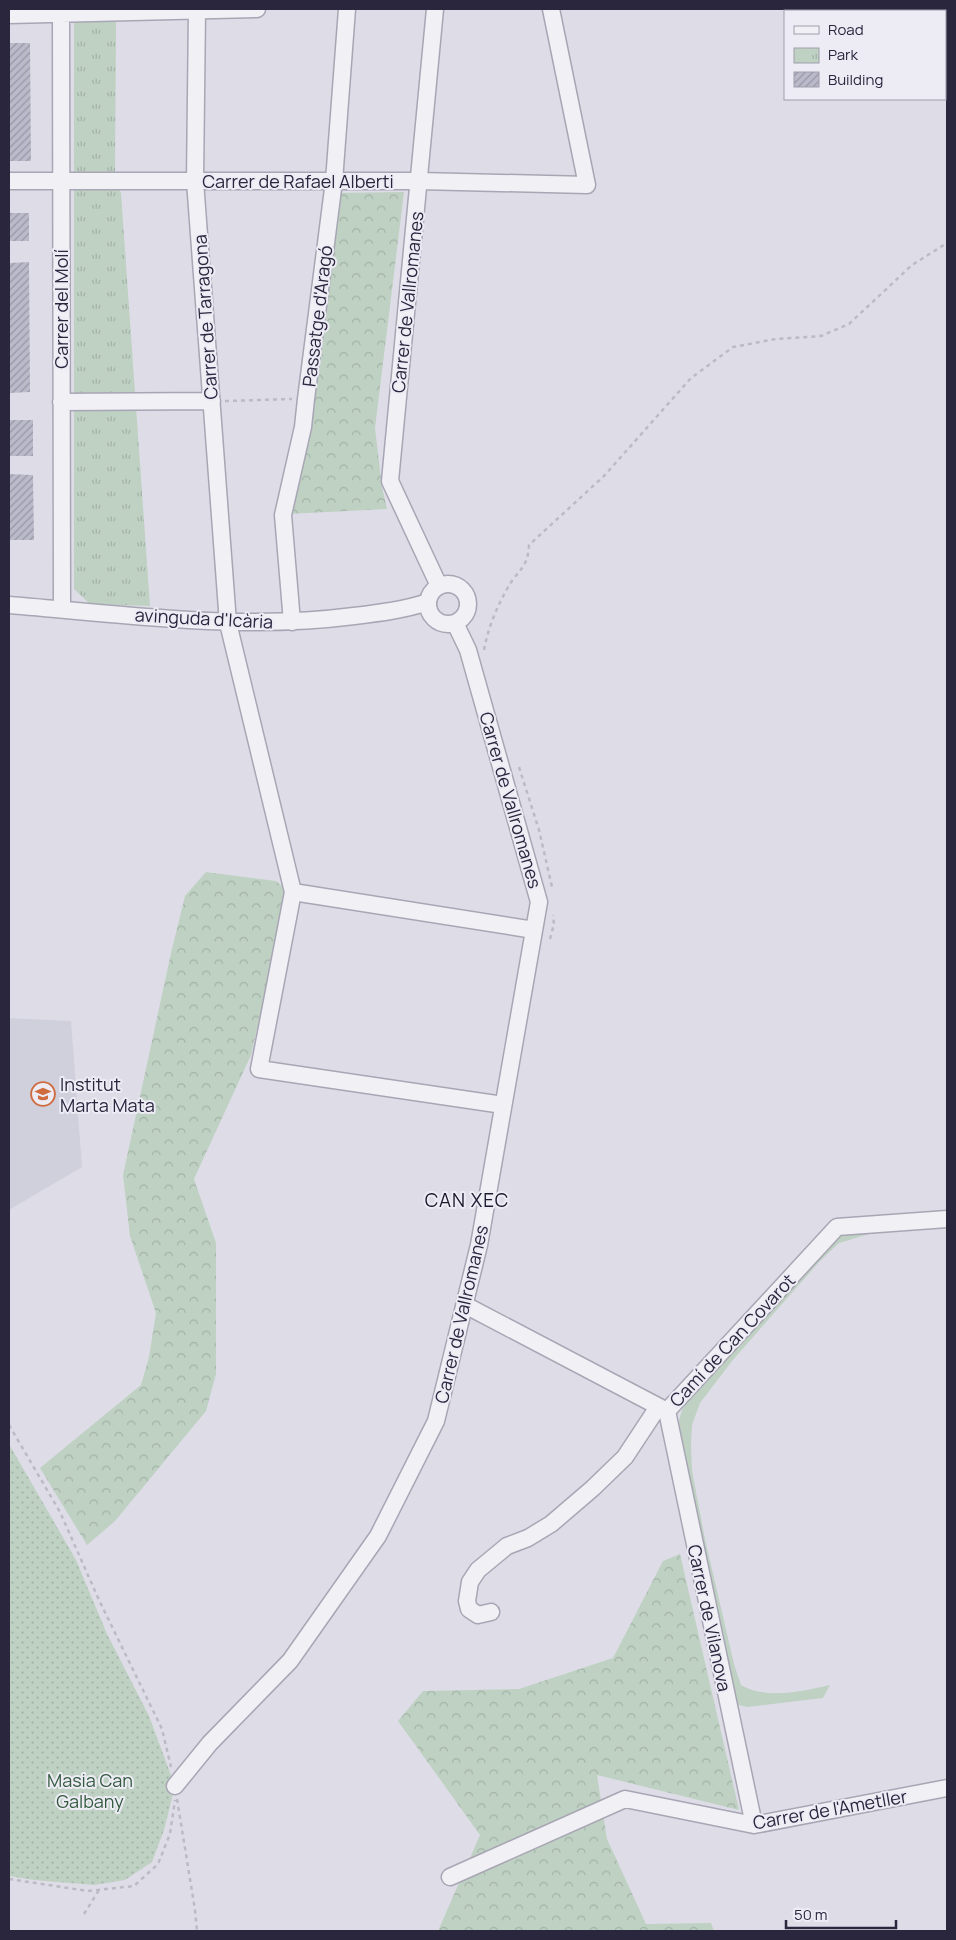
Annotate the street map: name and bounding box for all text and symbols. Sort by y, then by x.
legend [784,10,946,100]
text: Road [828,19,864,40]
text: Park [828,44,858,65]
text: Building [828,69,883,90]
street label: Carrer de Rafael Alberti [202,169,394,193]
street label: Carrer de Vallromanes [386,210,428,394]
street label: Carrer de Tarragona [187,234,223,400]
street label: Passatge d'Aragó [296,244,338,388]
street label: Carrer del Molí [49,249,73,369]
street label: avinguda d'Icària [134,602,274,634]
street label: Carrer de Vallromanes [474,709,548,891]
place label: Institut Marta Mata [60,1072,155,1117]
school or university icon: Institut Marta Mata [30,1081,56,1107]
district label: CAN XEC [425,1187,509,1213]
street label: Carrer de Vallromanes [429,1222,493,1406]
street label: Camí de Can Covarot [664,1268,800,1412]
street label: Carrer de Vilanova [683,1542,737,1694]
park label: Masia Can Galbany [47,1768,133,1813]
street label: Carrer de l'Ametller [751,1784,909,1834]
scale bar [786,1898,896,1930]
text: 50 m [794,1904,828,1925]

